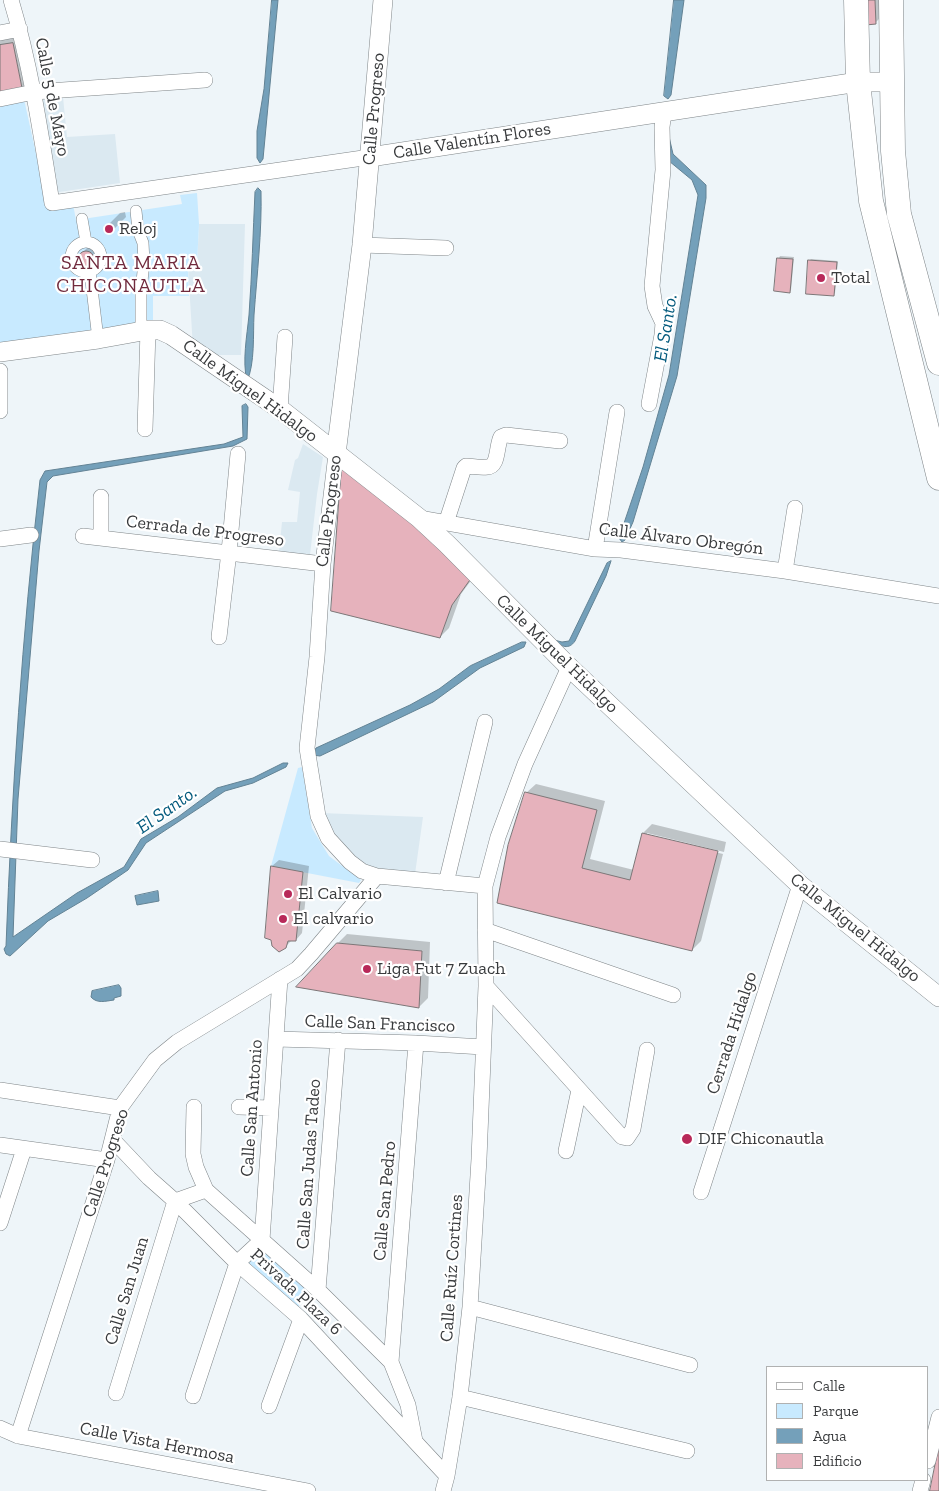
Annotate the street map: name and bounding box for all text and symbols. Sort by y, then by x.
street label: Calle 5 de Mayo [30,36,74,158]
street label: Calle Progreso [358,52,390,166]
street label: Calle Valentín Flores [392,118,552,164]
place label: Reloj [119,218,157,240]
marker: Reloj [103,223,115,235]
district label: SANTA MARIA CHICONAUTLA [55,251,207,298]
place label: Total [831,267,870,289]
marker: Total [815,272,827,284]
water label: El Santo. [649,292,683,364]
street label: Calle Miguel Hidalgo [178,335,322,447]
street label: Calle Progreso [311,454,347,568]
street label: Cerrada de Progreso [125,511,285,551]
street label: Calle Álvaro Obregón [598,518,764,560]
street label: Calle Miguel Hidalgo [491,590,623,718]
water label: El Santo. [132,781,202,839]
street label: Calle Miguel Hidalgo [785,869,925,987]
place label: El Calvario [298,883,382,905]
marker: El Calvario [282,888,294,900]
place label: El calvario [293,908,374,930]
marker: El calvario [277,913,289,925]
place label: Liga Fut 7 Zuach [377,958,505,980]
marker: Liga Fut 7 Zuach [361,963,373,975]
street label: Cerrada Hidalgo [702,969,762,1097]
street label: Calle San Francisco [304,1011,456,1037]
street label: Calle San Antonio [236,1039,268,1177]
street label: Calle San Judas Tadeo [292,1078,326,1250]
street label: Calle Progreso [78,1106,134,1220]
place label: DIF Chiconautla [698,1128,824,1150]
marker: DIF Chiconautla [680,1132,694,1146]
street label: Calle San Pedro [369,1140,401,1262]
street label: Calle Ruíz Cortines [436,1193,468,1343]
street label: Calle San Juan [100,1234,154,1348]
street label: Privada Plaza 6 [246,1244,346,1340]
legend [766,1366,929,1481]
text: Calle [813,1377,845,1395]
text: Parque [813,1402,859,1420]
street label: Calle Vista Hermosa [78,1417,236,1469]
text: Agua [813,1427,846,1445]
text: Edificio [813,1452,862,1470]

